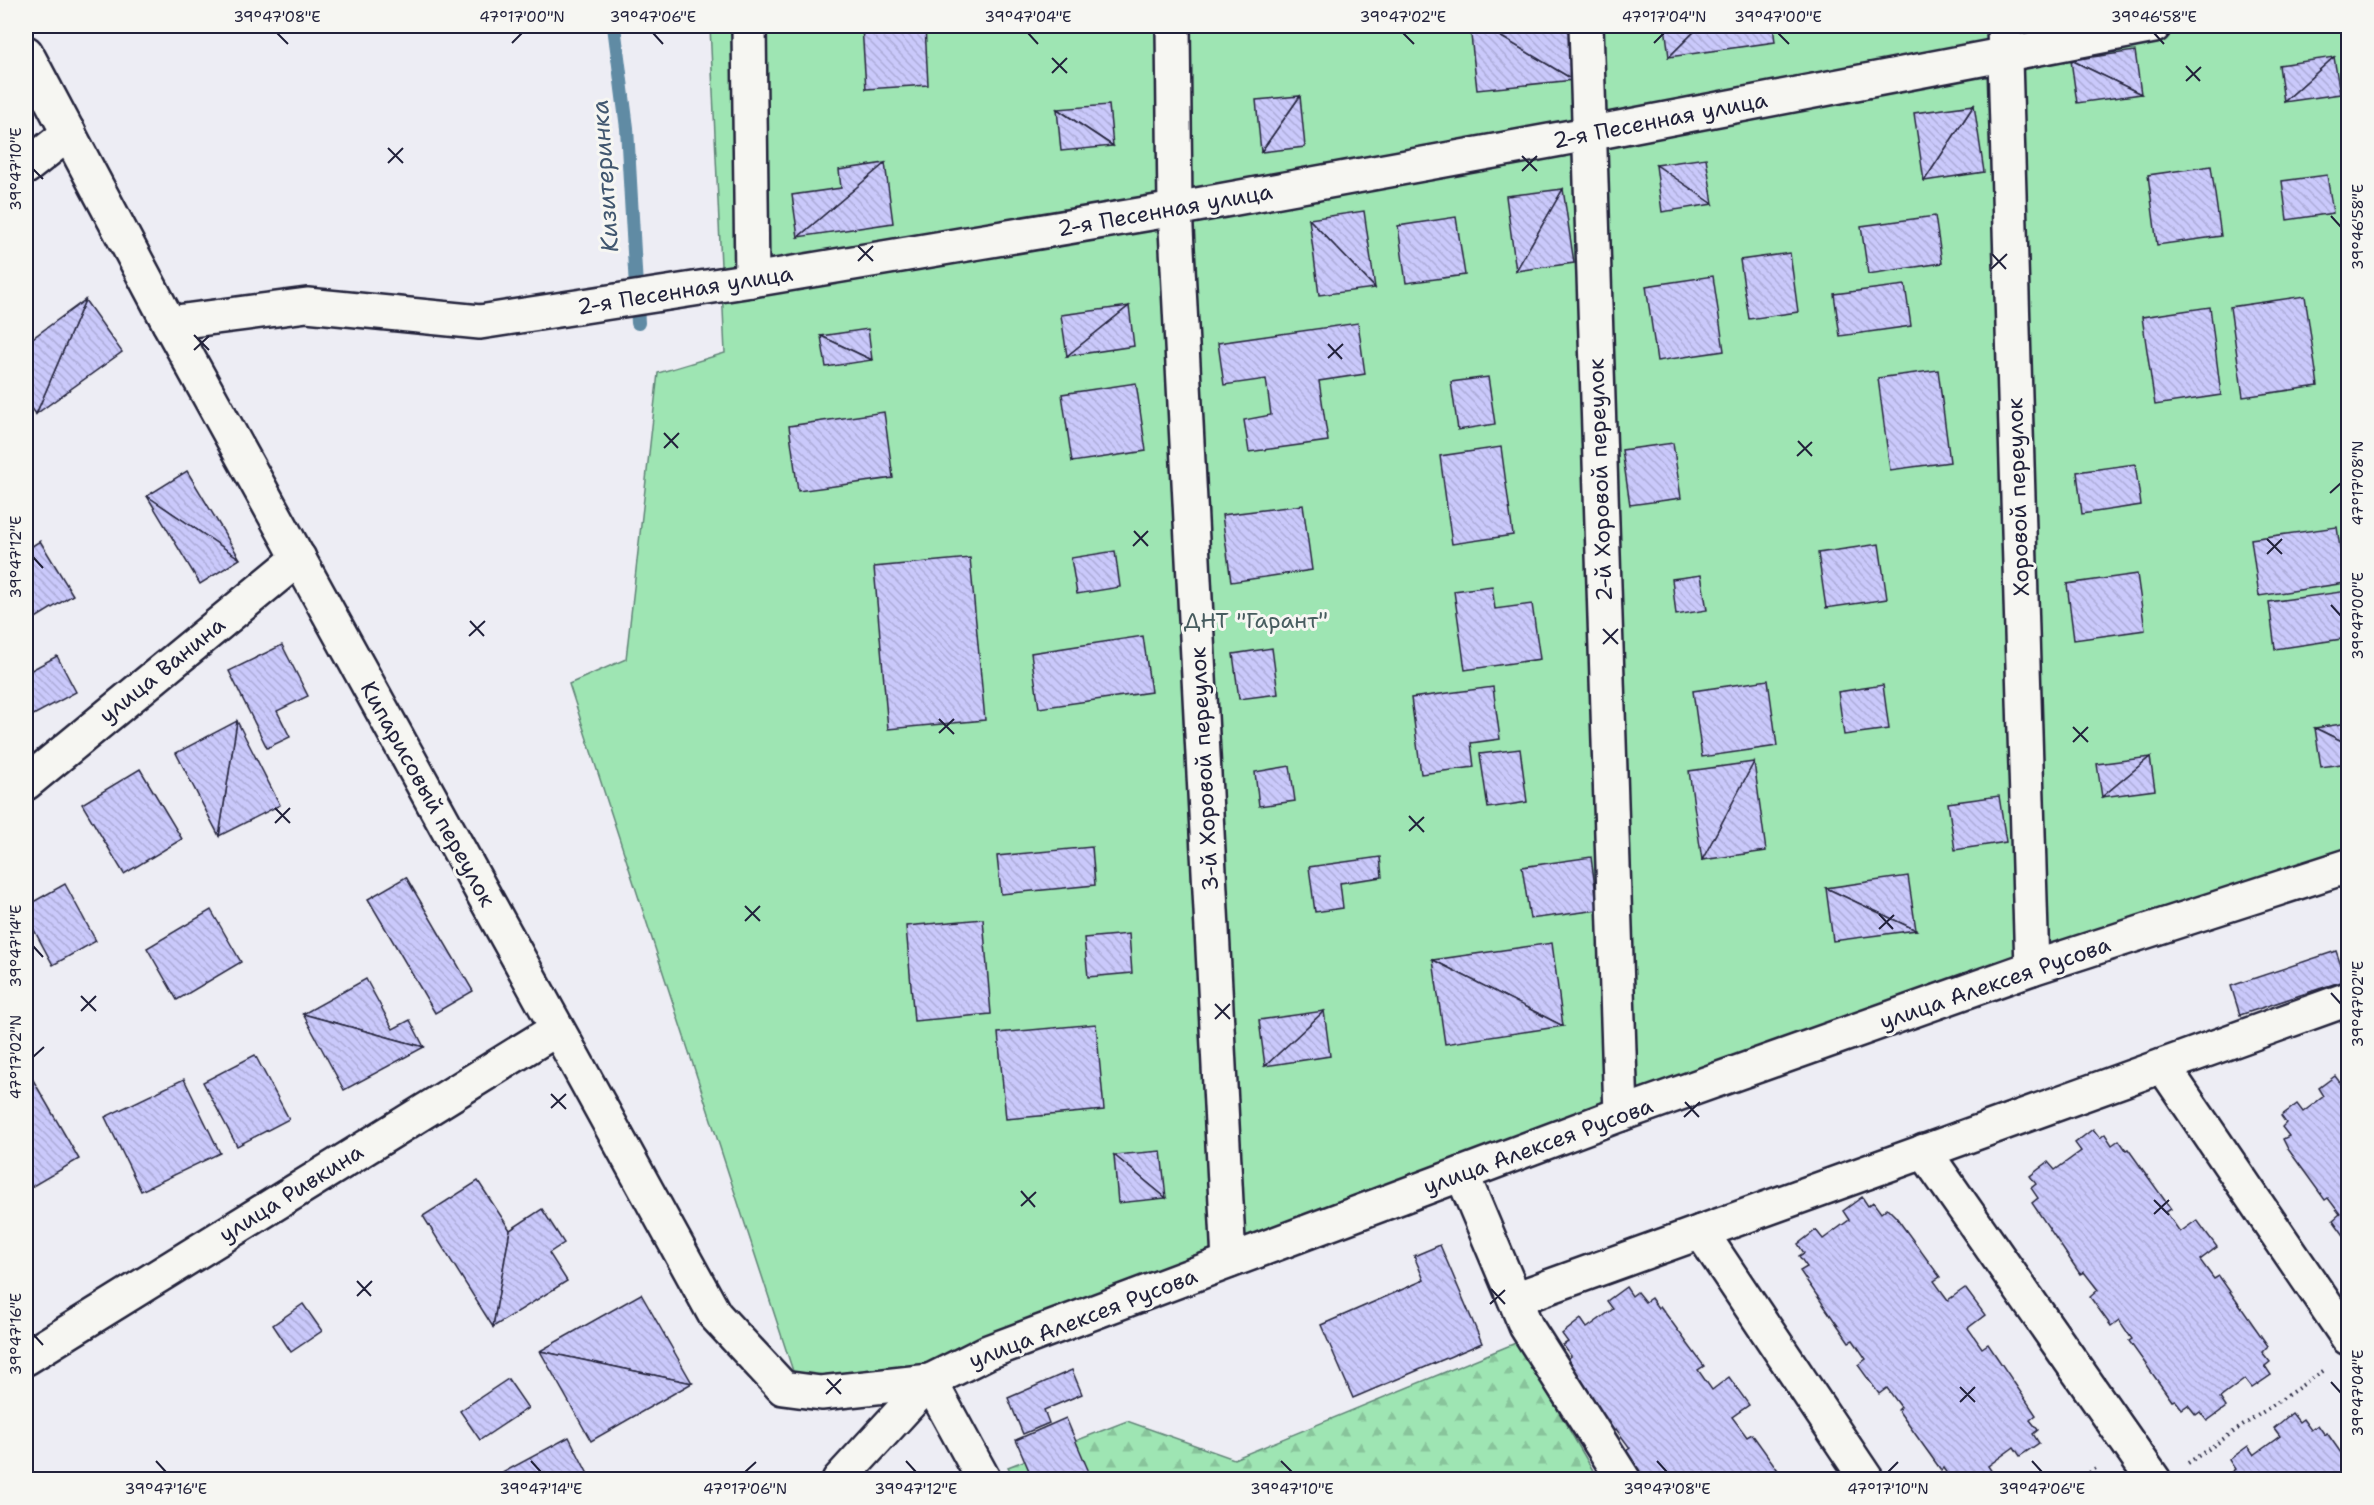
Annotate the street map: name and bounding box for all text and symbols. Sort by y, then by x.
text: 39°47'08"E [233,7,321,27]
text: 47°17'00"N [479,7,565,27]
text: 39°47'06"E [610,7,696,27]
text: 39°47'04"E [985,7,1071,27]
text: 39°47'02"E [1360,7,1446,27]
text: 47°17'04"N [1622,7,1706,27]
text: 39°47'00"E [1734,7,1822,27]
text: 39°46'58"E [2111,7,2197,27]
street label: 2-я Песенная улица [1550,85,1770,155]
water label: Кизитеринка [584,99,626,253]
text: 39°47'10"E [6,127,26,211]
street label: 2-я Песенная улица [1055,177,1275,243]
text: 39°46'58"E [2348,184,2368,270]
street label: 2-я Песенная улица [575,259,795,321]
street label: 2-й Хоровой переулок [1581,358,1619,602]
street label: Хоровой переулок [2000,397,2036,597]
text: 47°17'08"N [2348,441,2368,525]
text: 39°47'12"E [6,516,26,598]
text: 39°47'00"E [2348,572,2368,660]
park label: ДНТ "Гарант" [1184,606,1328,635]
street label: улица Ванина [93,610,231,730]
street label: 3-й Хоровой переулок [1183,646,1225,892]
street label: Кипарисовый переулок [354,676,502,912]
text: 39°47'14"E [6,905,26,987]
street label: улица Алексея Русова [1876,930,2115,1036]
text: 39°47'02"E [2348,961,2368,1047]
text: 47°17'02"N [6,1015,26,1099]
street label: улица Алексея Русова [1419,1091,1657,1201]
street label: улица Ривкина [214,1137,369,1249]
street label: улица Алексея Русова [965,1261,1202,1375]
text: 39°47'16"E [6,1293,26,1375]
text: 39°47'04"E [2348,1350,2368,1436]
text: 39°47'16"E [125,1479,207,1499]
text: 39°47'14"E [500,1479,582,1499]
text: 47°17'06"N [703,1479,787,1499]
text: 39°47'12"E [875,1479,957,1499]
text: 39°47'10"E [1250,1479,1334,1499]
text: 39°47'08"E [1623,1479,1711,1499]
text: 47°17'10"N [1847,1479,1929,1499]
text: 39°47'06"E [1999,1479,2085,1499]

